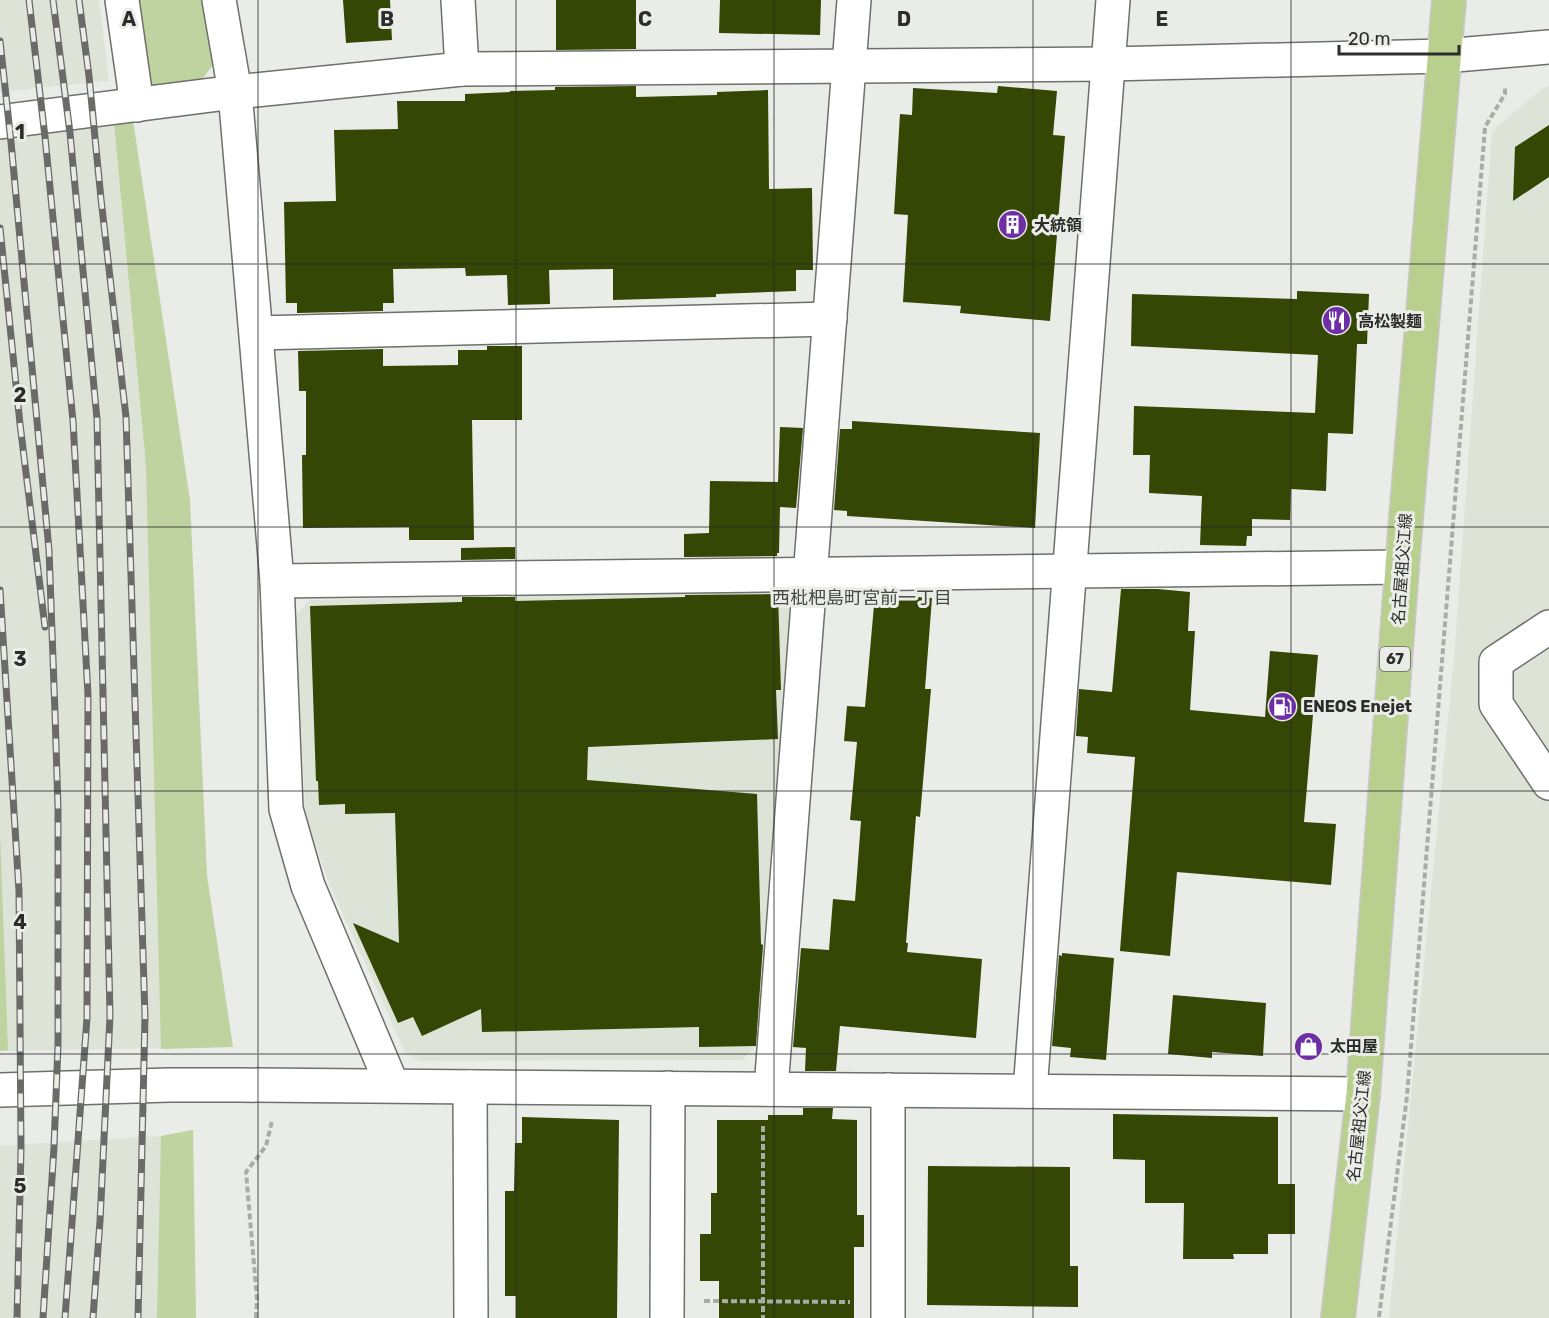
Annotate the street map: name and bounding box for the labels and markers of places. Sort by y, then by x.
building icon: 大統領 [997,209,1029,241]
place label: 大統領 [1034,216,1082,235]
restaurant icon: 高松製麺 [1321,305,1353,337]
place label: 高松製麺 [1358,312,1422,331]
fuel station icon: ENEOS Enejet [1266,690,1298,722]
place label: ENEOS Enejet [1303,697,1413,716]
shop icon: 太田屋 [1293,1030,1325,1062]
place label: 太田屋 [1330,1037,1378,1056]

